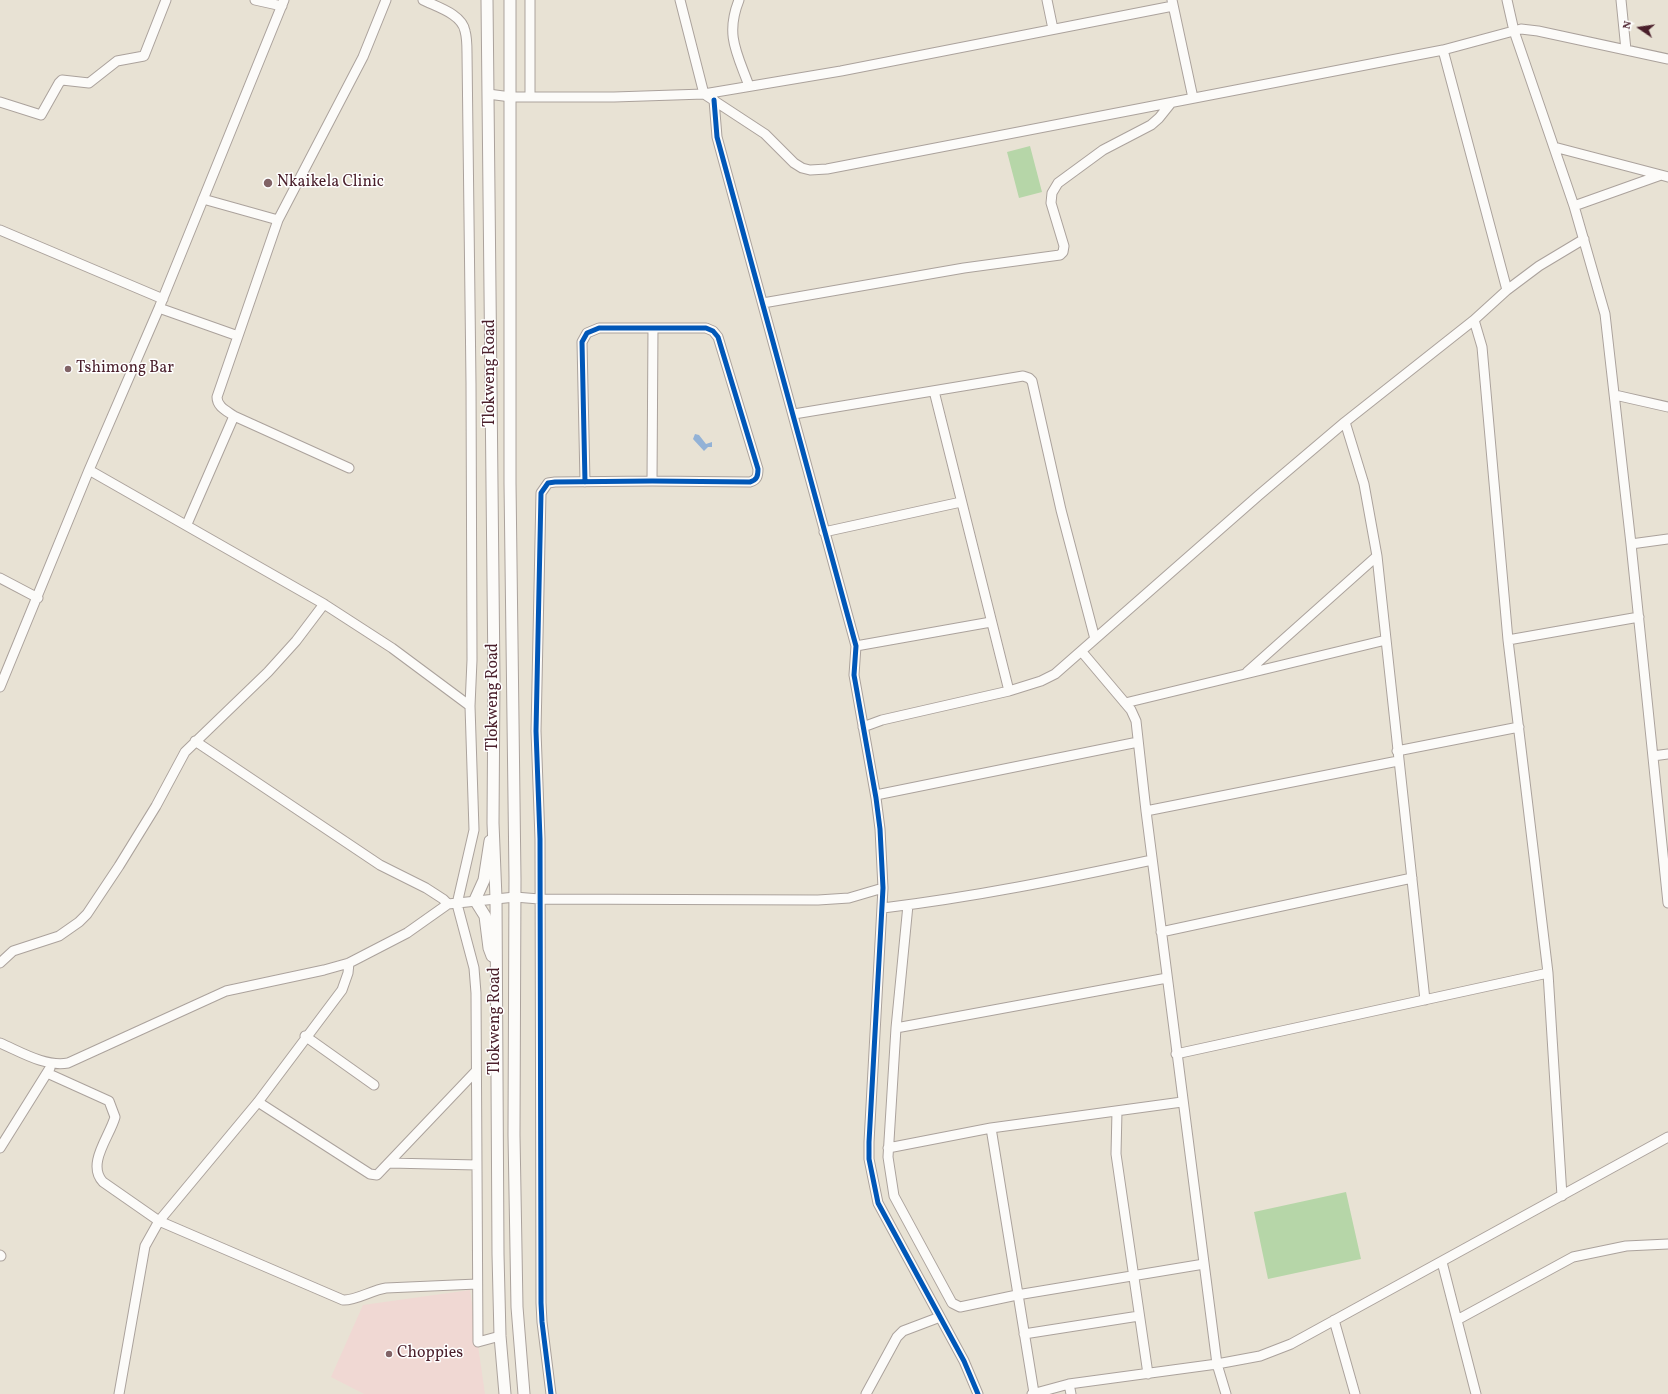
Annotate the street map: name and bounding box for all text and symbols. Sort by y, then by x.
north arrow [1620,8,1660,48]
text: N [1620,20,1636,31]
place label: Nkaikela Clinic [277,173,384,193]
marker: Nkaikela Clinic [262,177,274,189]
street label: Tlokweng Road [481,319,501,427]
place label: Tshimong Bar [76,359,174,379]
marker: Tshimong Bar [63,364,73,374]
street label: Tlokweng Road [484,643,504,751]
street label: Tlokweng Road [486,967,506,1075]
place label: Choppies [397,1344,463,1364]
marker: Choppies [384,1349,394,1359]

